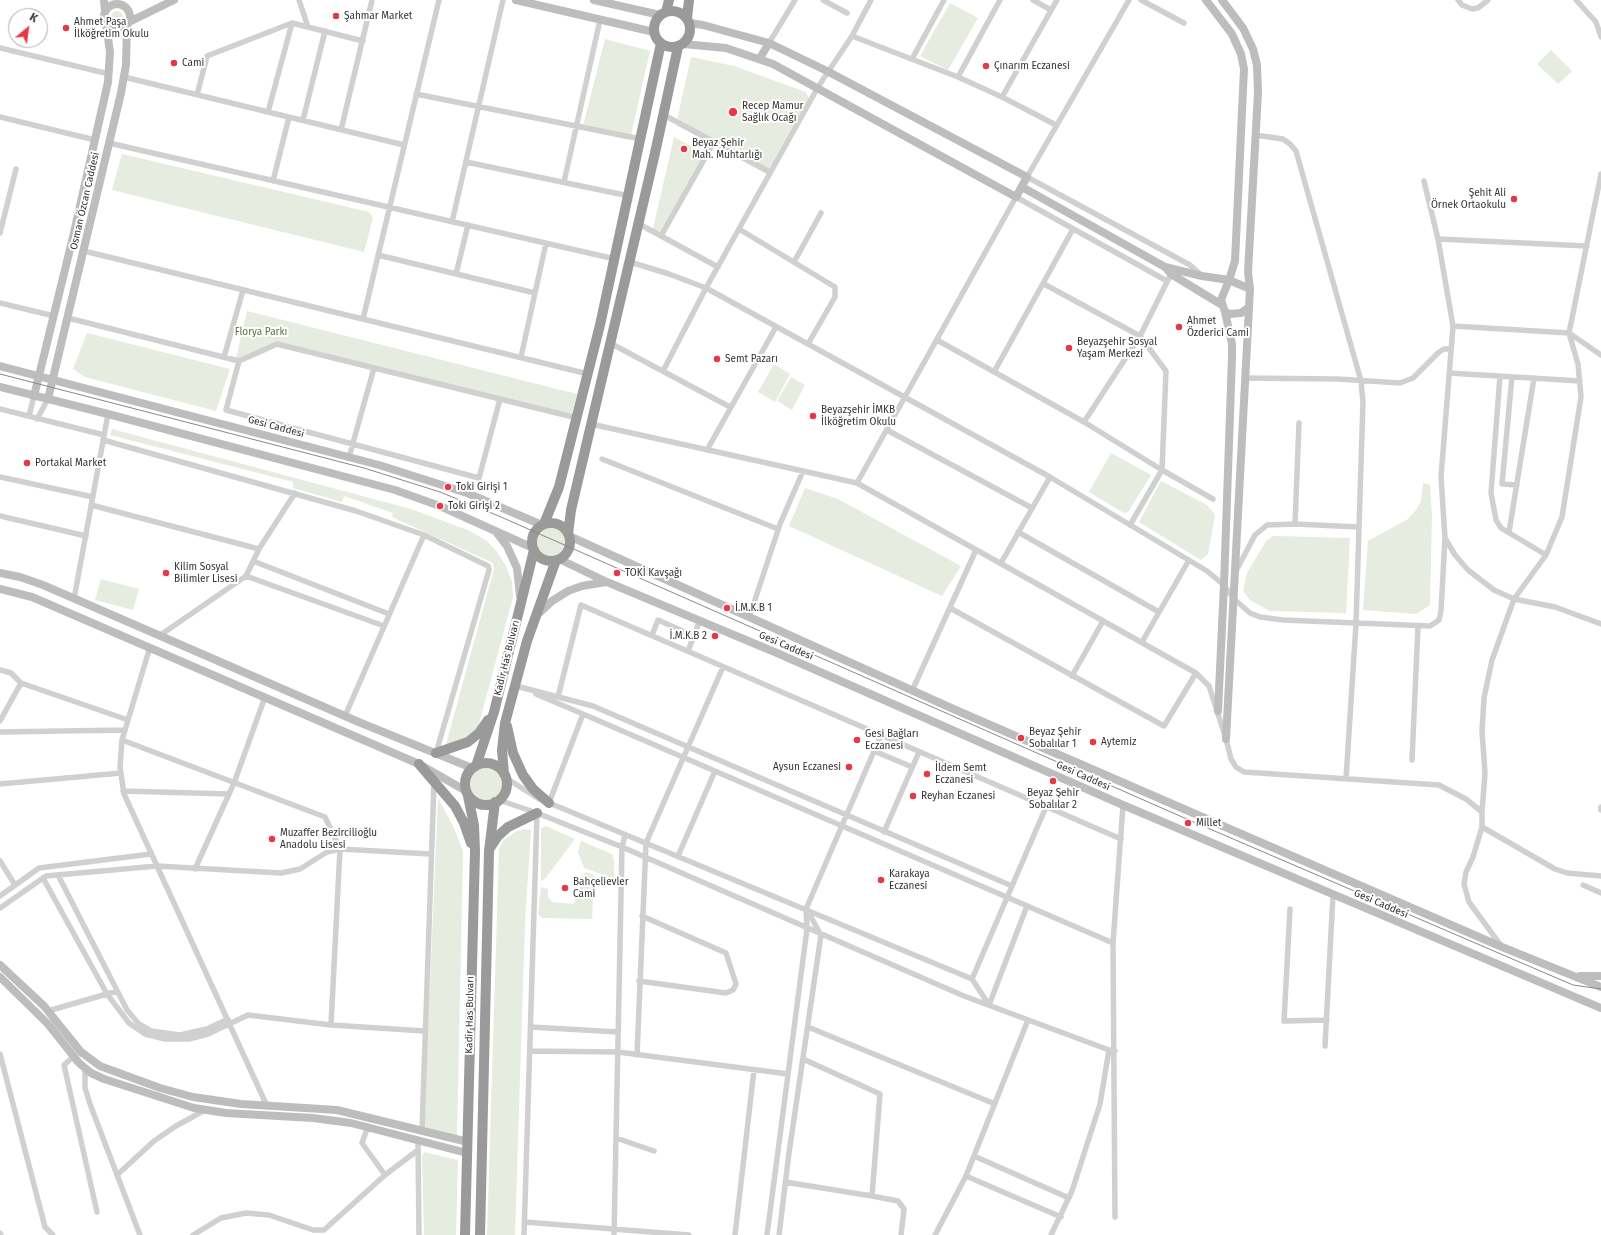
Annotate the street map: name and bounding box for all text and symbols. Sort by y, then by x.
north arrow [8,8,48,48]
place label: Şahmar Market [344,10,412,22]
text: K [27,11,40,25]
marker: Şahmar Market [331,11,341,21]
place label: Ahmet Paşa İlköğretim Okulu [74,16,149,40]
marker: Ahmet Paşa İlköğretim Okulu [61,23,71,33]
place label: Cami [182,57,204,69]
marker: Cami [169,58,179,68]
place label: Çınarım Eczanesi [994,60,1070,72]
marker: Çınarım Eczanesi [981,61,991,71]
place label: Recep Mamur Sağlık Ocağı [742,100,803,124]
marker: Recep Mamur Sağlık Ocağı [727,106,739,118]
place label: Beyaz Şehir Mah. Muhtarlığı [692,137,762,160]
marker: Beyaz Şehir Mah. Muhtarlığı [679,144,689,154]
street label: Osman Özcan Caddesi [68,151,102,251]
place label: Şehit Ali Örnek Ortaokulu [1431,187,1506,210]
marker: Şehit Ali Örnek Ortaokulu [1509,194,1519,204]
place label: Ahmet Özderici Cami [1187,315,1249,338]
marker: Ahmet Özderici Cami [1174,322,1184,332]
park label: Florya Parkı [235,326,287,338]
place label: Beyazşehir Sosyal Yaşam Merkezi [1077,336,1157,360]
marker: Beyazşehir Sosyal Yaşam Merkezi [1064,343,1074,353]
place label: Semt Pazarı [725,353,778,365]
marker: Semt Pazarı [712,354,722,364]
place label: Beyazşehir İMKB İlköğretim Okulu [821,404,896,428]
marker: Beyazşehir İMKB İlköğretim Okulu [808,411,818,421]
street label: Gesi Caddesi [247,414,305,440]
place label: Portakal Market [35,457,106,469]
marker: Portakal Market [22,458,32,468]
place label: Toki Girişi 1 [456,481,507,493]
marker: Toki Girişi 1 [443,482,453,492]
place label: Toki Girişi 2 [448,500,500,512]
marker: Toki Girişi 2 [435,501,445,511]
place label: Kilim Sosyal Bilimler Lisesi [174,561,237,584]
place label: TOKİ Kavşağı [625,567,682,579]
marker: Kilim Sosyal Bilimler Lisesi [161,568,171,578]
marker: TOKİ Kavşağı [612,568,622,578]
place label: İ.M.K.B 1 [735,602,772,614]
marker: İ.M.K.B 1 [722,603,732,613]
street label: Kadir Has Bulvarı [492,619,522,697]
street label: Gesi Caddesi [757,629,815,663]
place label: İ.M.K.B 2 [670,630,707,642]
marker: İ.M.K.B 2 [710,631,720,641]
place label: Beyaz Şehir Sobalılar 1 [1029,726,1081,750]
place label: Gesi Bağları Eczanesi [865,728,919,752]
marker: Beyaz Şehir Sobalılar 1 [1016,733,1026,743]
marker: Gesi Bağları Eczanesi [852,735,862,745]
place label: Aytemiz [1101,736,1136,748]
marker: Aytemiz [1088,737,1098,747]
street label: Gesi Caddesi [1054,759,1112,793]
place label: Aysun Eczanesi [773,761,841,773]
marker: Aysun Eczanesi [844,762,854,772]
place label: İldem Semt Eczanesi [935,762,987,786]
marker: İldem Semt Eczanesi [922,769,932,779]
marker: Beyaz Şehir Sobalılar 2 [1048,776,1058,786]
place label: Beyaz Şehir Sobalılar 2 [1027,787,1079,810]
place label: Reyhan Eczanesi [921,790,995,802]
marker: Reyhan Eczanesi [908,791,918,801]
place label: Millet [1196,817,1221,829]
marker: Millet [1183,818,1193,828]
place label: Muzaffer Bezircilioğlu Anadolu Lisesi [280,827,377,850]
marker: Muzaffer Bezircilioğlu Anadolu Lisesi [267,834,277,844]
place label: Karakaya Eczanesi [889,868,930,892]
marker: Karakaya Eczanesi [876,875,886,885]
place label: Bahçelievler Cami [573,876,629,900]
marker: Bahçelievler Cami [560,883,570,893]
street label: Gesi Caddesi [1352,887,1410,921]
street label: Kadir Has Bulvarı [463,976,477,1054]

